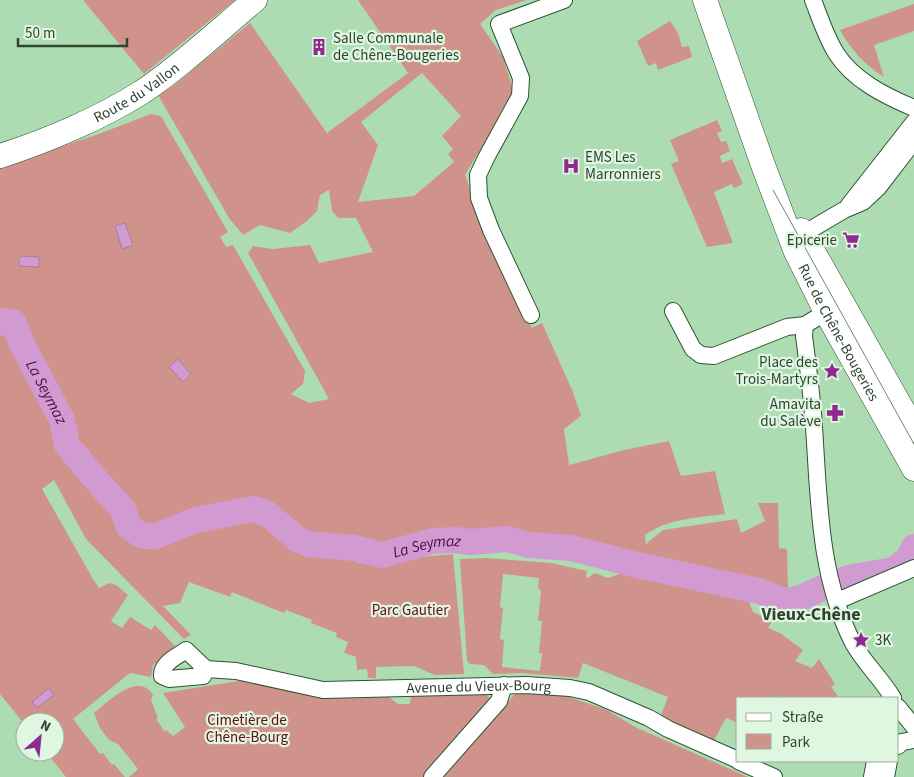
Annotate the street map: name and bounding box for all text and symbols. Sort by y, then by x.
scale bar [18,15,126,47]
text: 50 m [25,23,55,44]
place label: Salle Communale de Chêne-Bougeries [333,28,459,66]
building icon: Salle Communale de Chêne-Bougeries [309,37,329,57]
street label: Route du Vallon [90,58,184,128]
place label: EMS Les Marronniers [585,147,661,185]
hospital icon: EMS Les Marronniers [561,156,581,176]
place label: Epicerie [787,230,837,251]
supermarket icon: Epicerie [841,230,861,250]
street label: Rue de Chêne-Bougeries [793,260,884,405]
place label: Place des Trois-Martyrs [735,352,818,390]
water label: La Seymaz [20,356,72,428]
place icon: Place des Trois-Martyrs [822,361,842,381]
place label: Amavita du Salève [760,394,821,432]
pharmacy icon: Amavita du Salève [825,403,845,423]
water label: La Seymaz [390,530,463,564]
park label: Parc Gautier [372,600,449,621]
district label: Vieux-Chêne [760,602,861,627]
place icon: 3K [851,630,871,650]
place label: 3K [875,630,891,651]
street label: Avenue du Vieux-Bourg [406,675,552,699]
legend [736,697,899,762]
text: Straße [782,707,823,728]
park label: Cimetière de Chêne-Bourg [206,710,289,748]
north arrow [15,712,65,762]
text: N [37,715,54,737]
text: Park [782,732,811,753]

